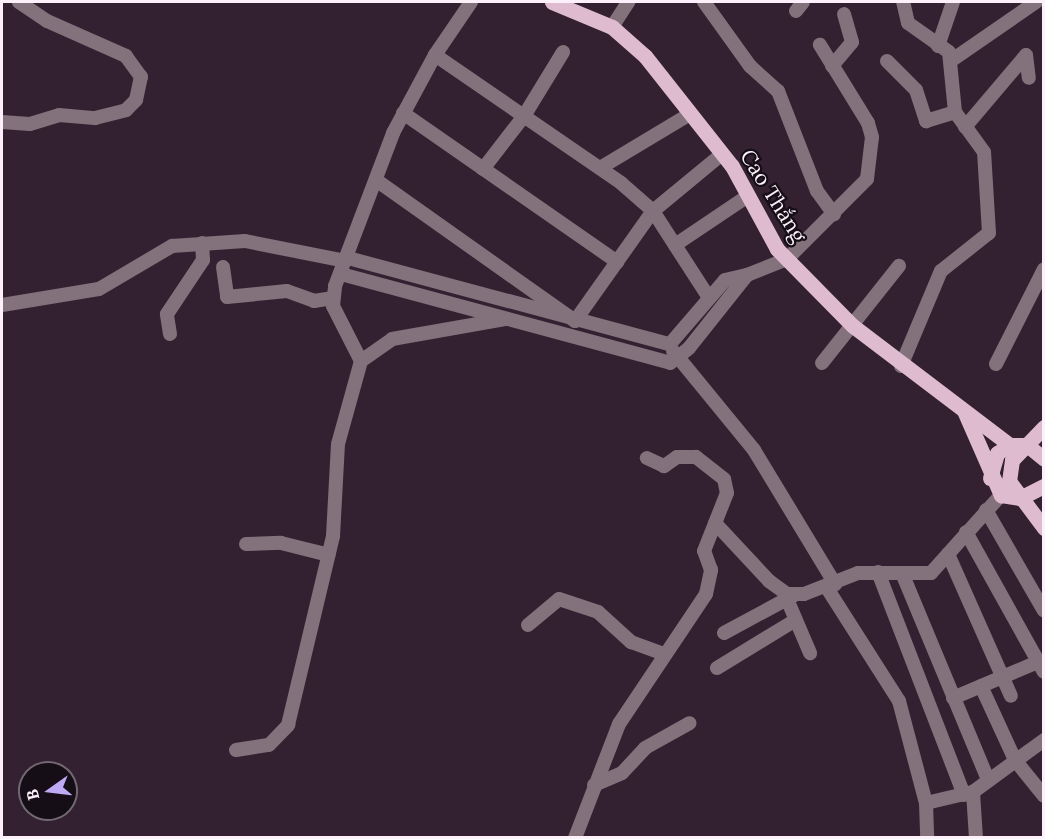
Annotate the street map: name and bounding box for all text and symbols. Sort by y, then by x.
street label: Cao Thắng [735,145,811,247]
north arrow [18,761,78,821]
text: B [21,787,43,802]

